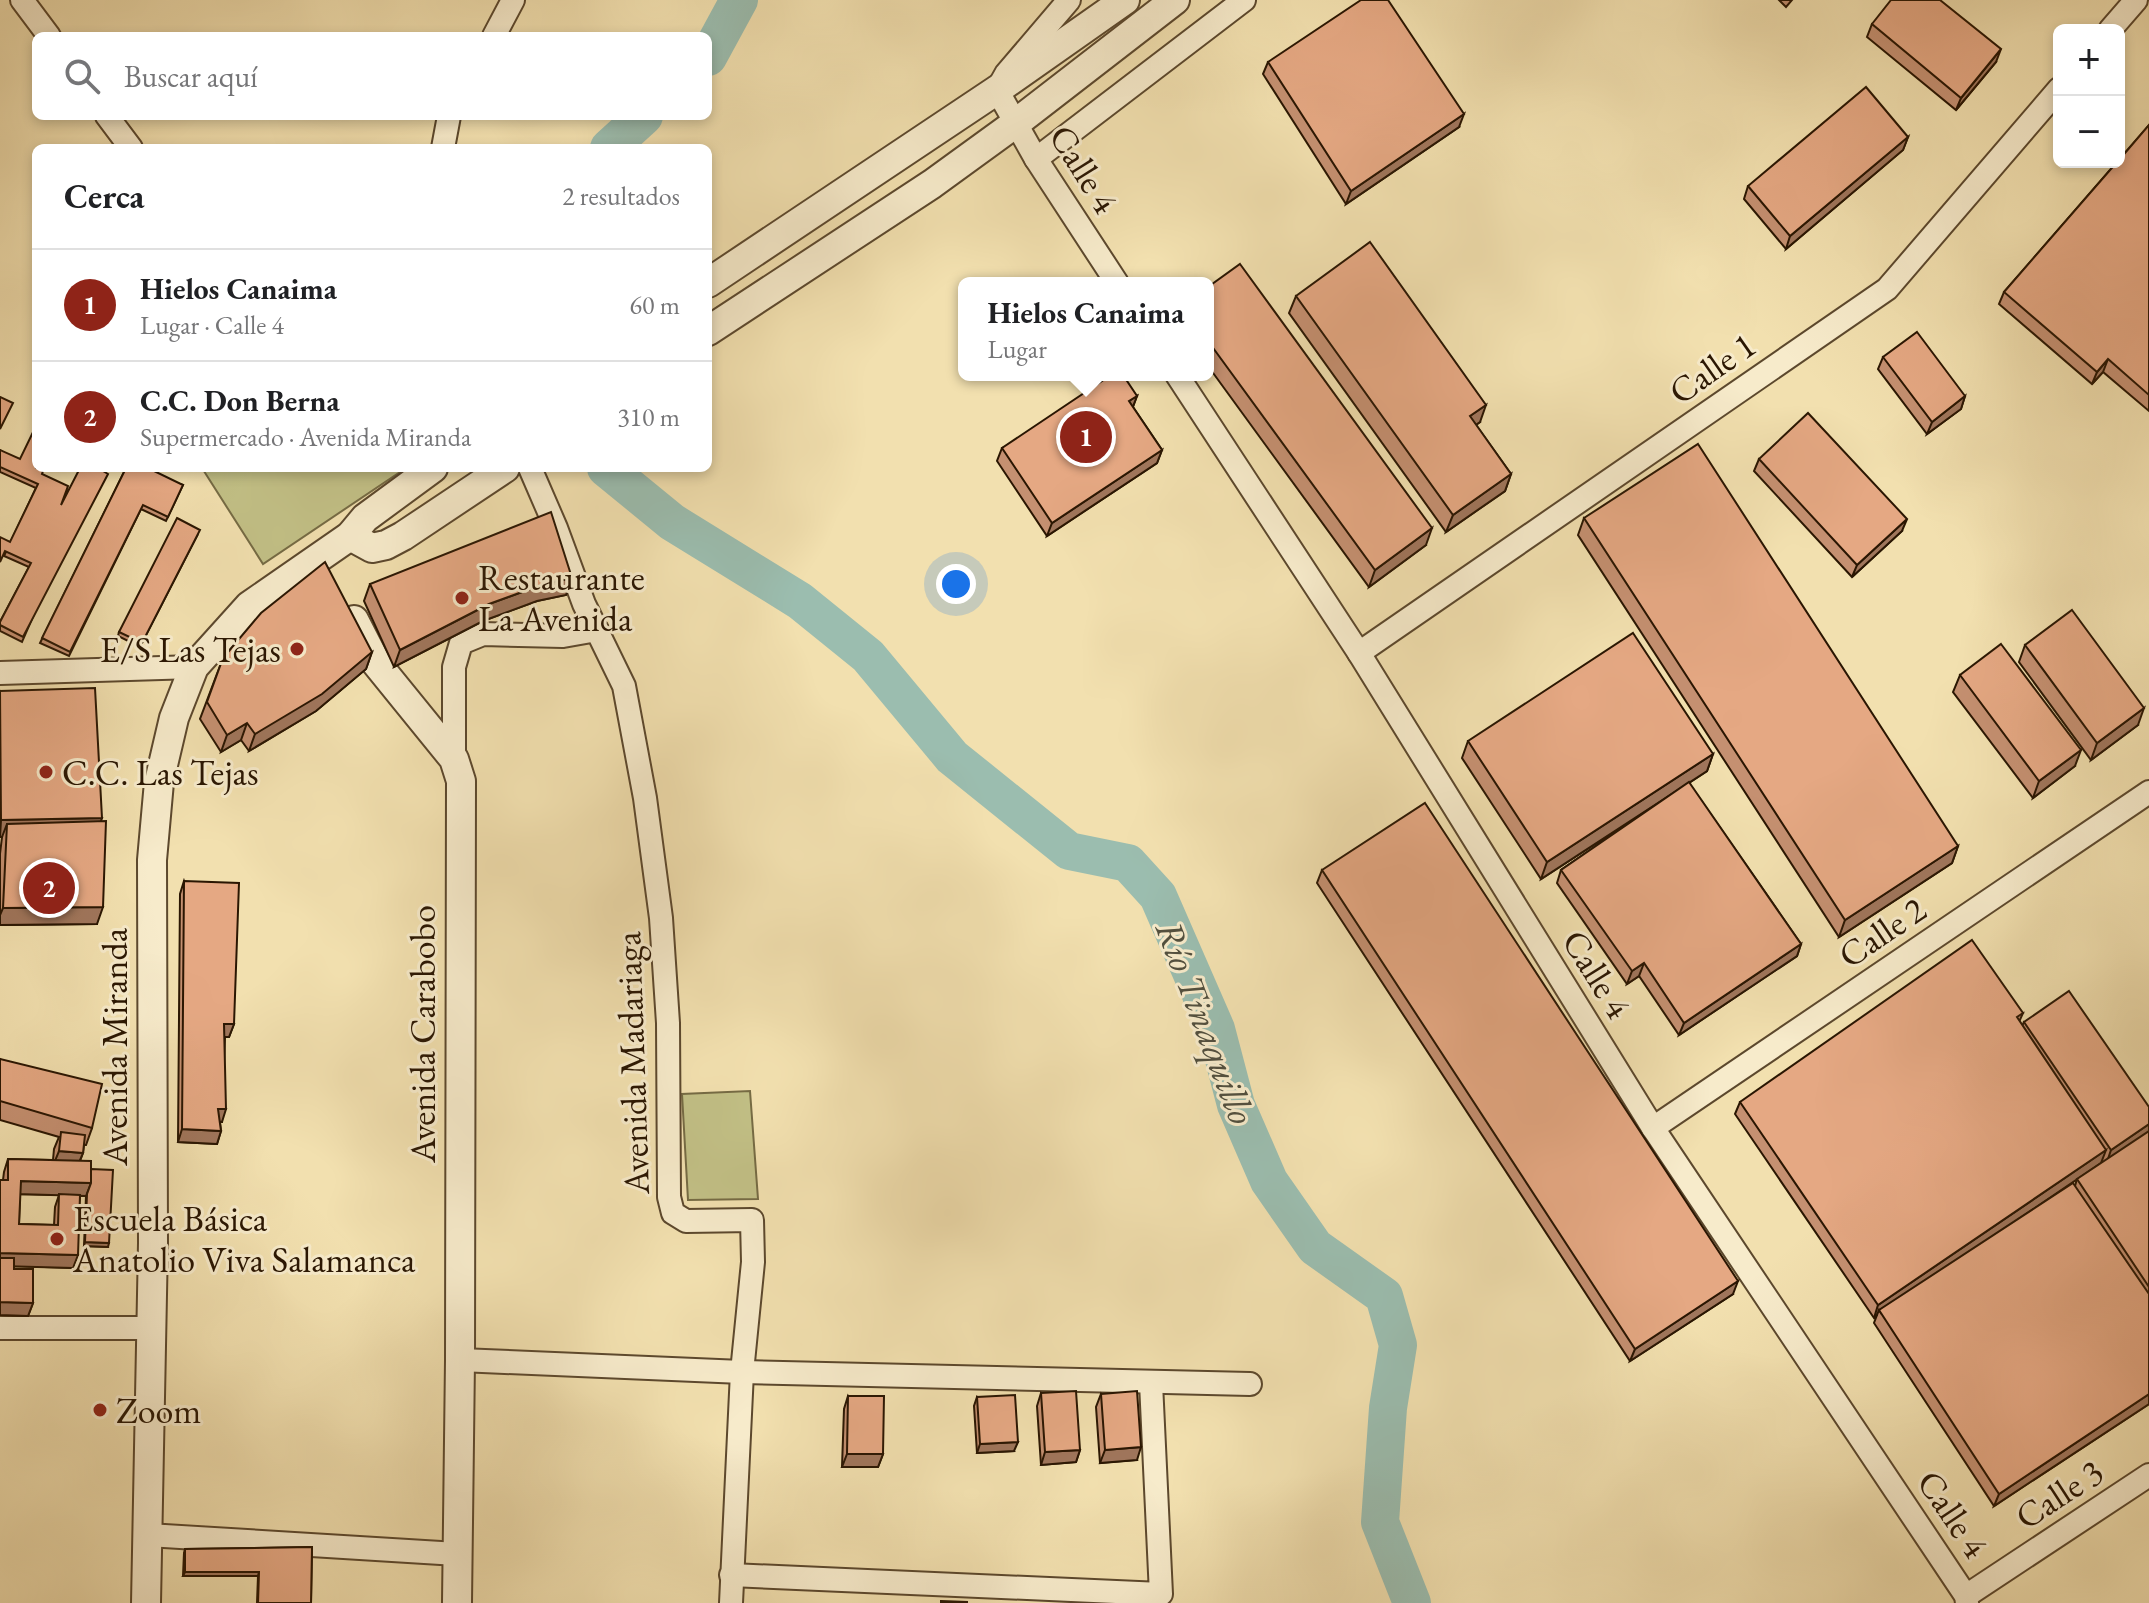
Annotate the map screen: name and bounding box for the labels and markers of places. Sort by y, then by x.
pin: 1 [1060,407,1112,467]
place label: Restaurante La Avenida [478,554,645,642]
marker: Restaurante La Avenida [453,589,471,607]
place label: E/S Las Tejas [100,626,281,673]
marker: E/S Las Tejas [288,640,306,658]
place label: C.C. Las Tejas [62,749,259,796]
marker: C.C. Las Tejas [37,763,55,781]
pin: 2 [23,858,75,918]
place label: Escuela Básica Anatolio Viva Salamanca [72,1195,416,1283]
marker: Escuela Básica Anatolio Viva Salamanca [48,1230,66,1248]
place label: Zoom [116,1387,201,1434]
marker: Zoom [91,1401,109,1419]

